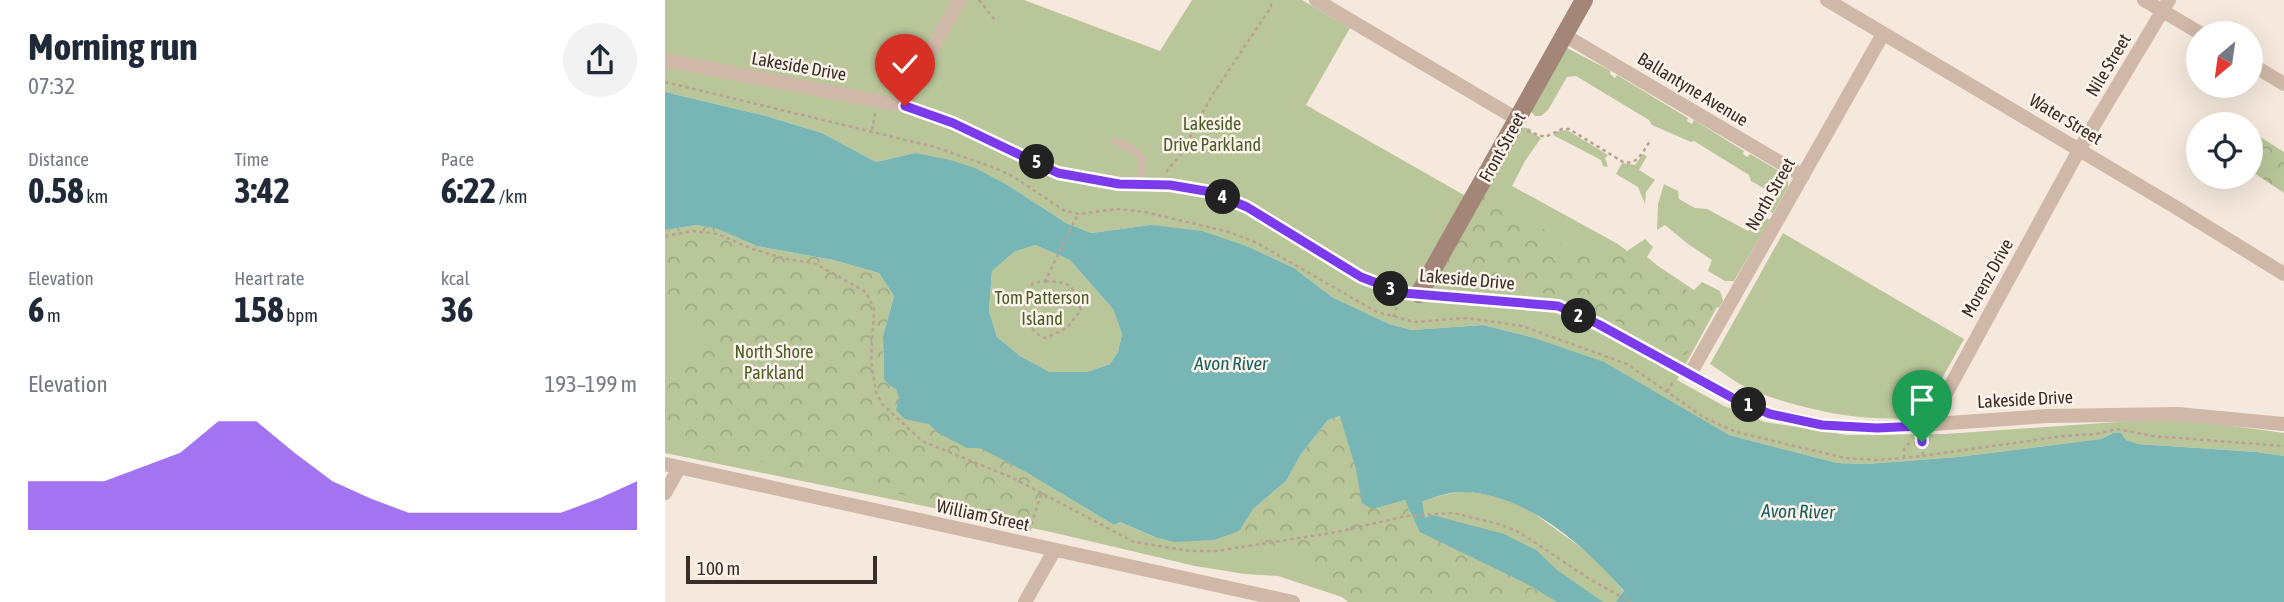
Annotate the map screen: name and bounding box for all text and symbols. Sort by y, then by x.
north arrow [2186,21,2263,98]
map controls [2186,21,2263,189]
button: share [563,23,637,97]
text: Morning run [28,25,198,68]
street label: Nile Street [2081,30,2135,100]
pin [875,34,935,106]
icon: check [886,45,924,83]
street label: Lakeside Drive [750,47,848,85]
street label: Ballantyne Avenue [1634,48,1752,130]
text: 07:32 [28,73,75,99]
street label: Water Street [2026,89,2106,149]
street label: Front Street [1474,108,1530,186]
button: locate [2186,112,2263,189]
park label: Lakeside Drive Parkland [1163,113,1261,155]
pin: 5 [1019,144,1055,180]
text: Distance [28,148,89,170]
text: Time [234,148,269,170]
text: Pace [441,148,474,170]
text: 5 [1032,150,1041,172]
street label: North Street [1741,154,1799,234]
text: 0.58 [28,170,84,210]
text: 3:42 [234,170,290,210]
text: 6:22 [441,170,496,210]
pin: 4 [1205,180,1241,214]
text: km [84,185,108,207]
text: /km [496,185,527,207]
text: 4 [1218,185,1227,207]
street label: Morenz Drive [1957,235,2017,321]
street label: Lakeside Drive [1418,264,1516,294]
text: Elevation [28,267,94,289]
text: Heart rate [234,267,304,289]
text: kcal [441,267,470,289]
pin: 3 [1373,272,1409,306]
text: 3 [1386,277,1395,299]
park label: Tom Patterson Island [995,287,1089,329]
text: 6 [28,289,44,329]
text: 158 [234,289,284,329]
text: 36 [441,289,474,329]
pin: 2 [1562,298,1597,334]
text: m [44,304,61,326]
text: bpm [284,304,318,326]
text: 2 [1574,304,1583,326]
park label: North Shore Parkland [735,341,813,383]
water label: Avon River [1193,352,1269,374]
pin [1892,370,1952,442]
text: Elevation [28,371,108,397]
text: 193–199 m [544,371,637,397]
icon: arrive [1903,381,1941,419]
street label: Lakeside Drive [1977,386,2073,412]
pin: 1 [1731,388,1767,422]
text: 1 [1744,393,1753,415]
street label: William Street [935,495,1031,535]
water label: Avon River [1760,499,1836,523]
scale bar [686,553,877,585]
text: 100 m [697,557,740,579]

